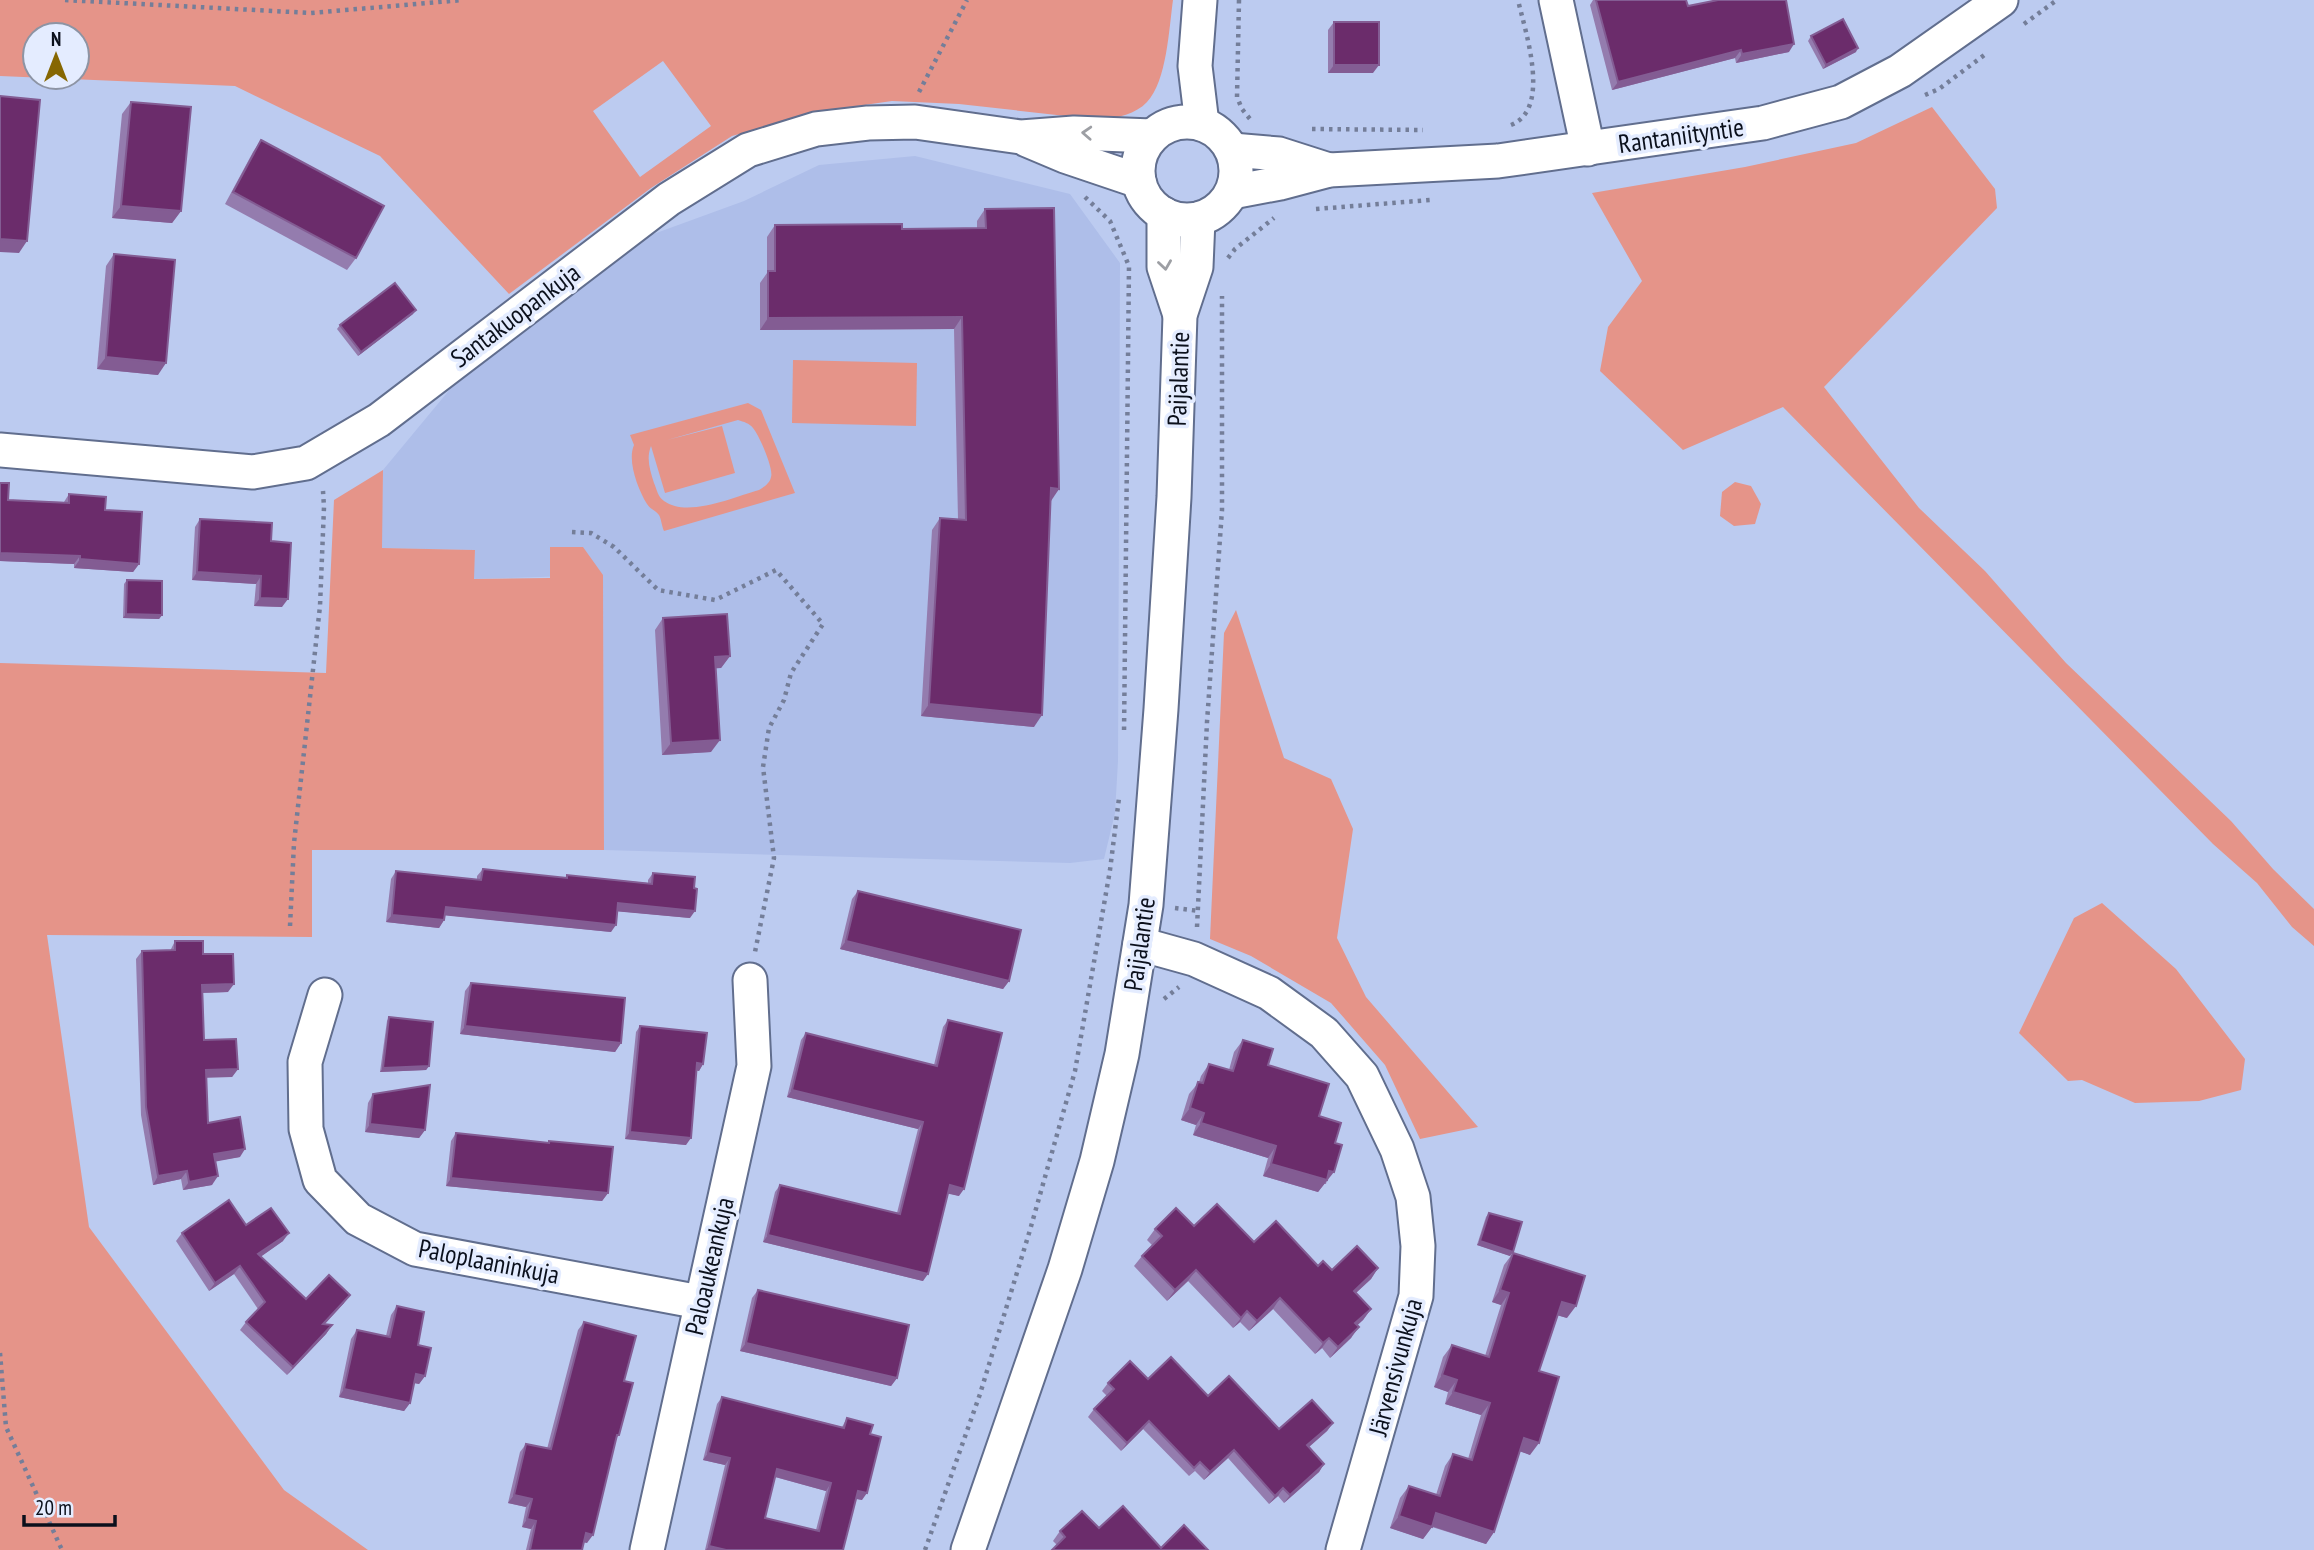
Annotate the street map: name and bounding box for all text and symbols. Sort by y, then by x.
north arrow [21,21,91,91]
text: N [51,27,61,51]
street label: Rantaniityntie [1616,110,1746,160]
one-way arrow [1081,126,1092,141]
street label: Santakuopankuja [444,256,586,374]
one-way arrow [1158,259,1173,271]
street label: Paijalantie [1160,331,1196,427]
street label: Paijalantie [1116,895,1162,993]
street label: Paloaukeankuja [677,1194,741,1338]
street label: Paloplaaninkuja [416,1231,562,1291]
street label: Järvensivunkuja [1361,1295,1429,1440]
scale bar [24,1484,116,1528]
text: 20 m [35,1494,72,1521]

